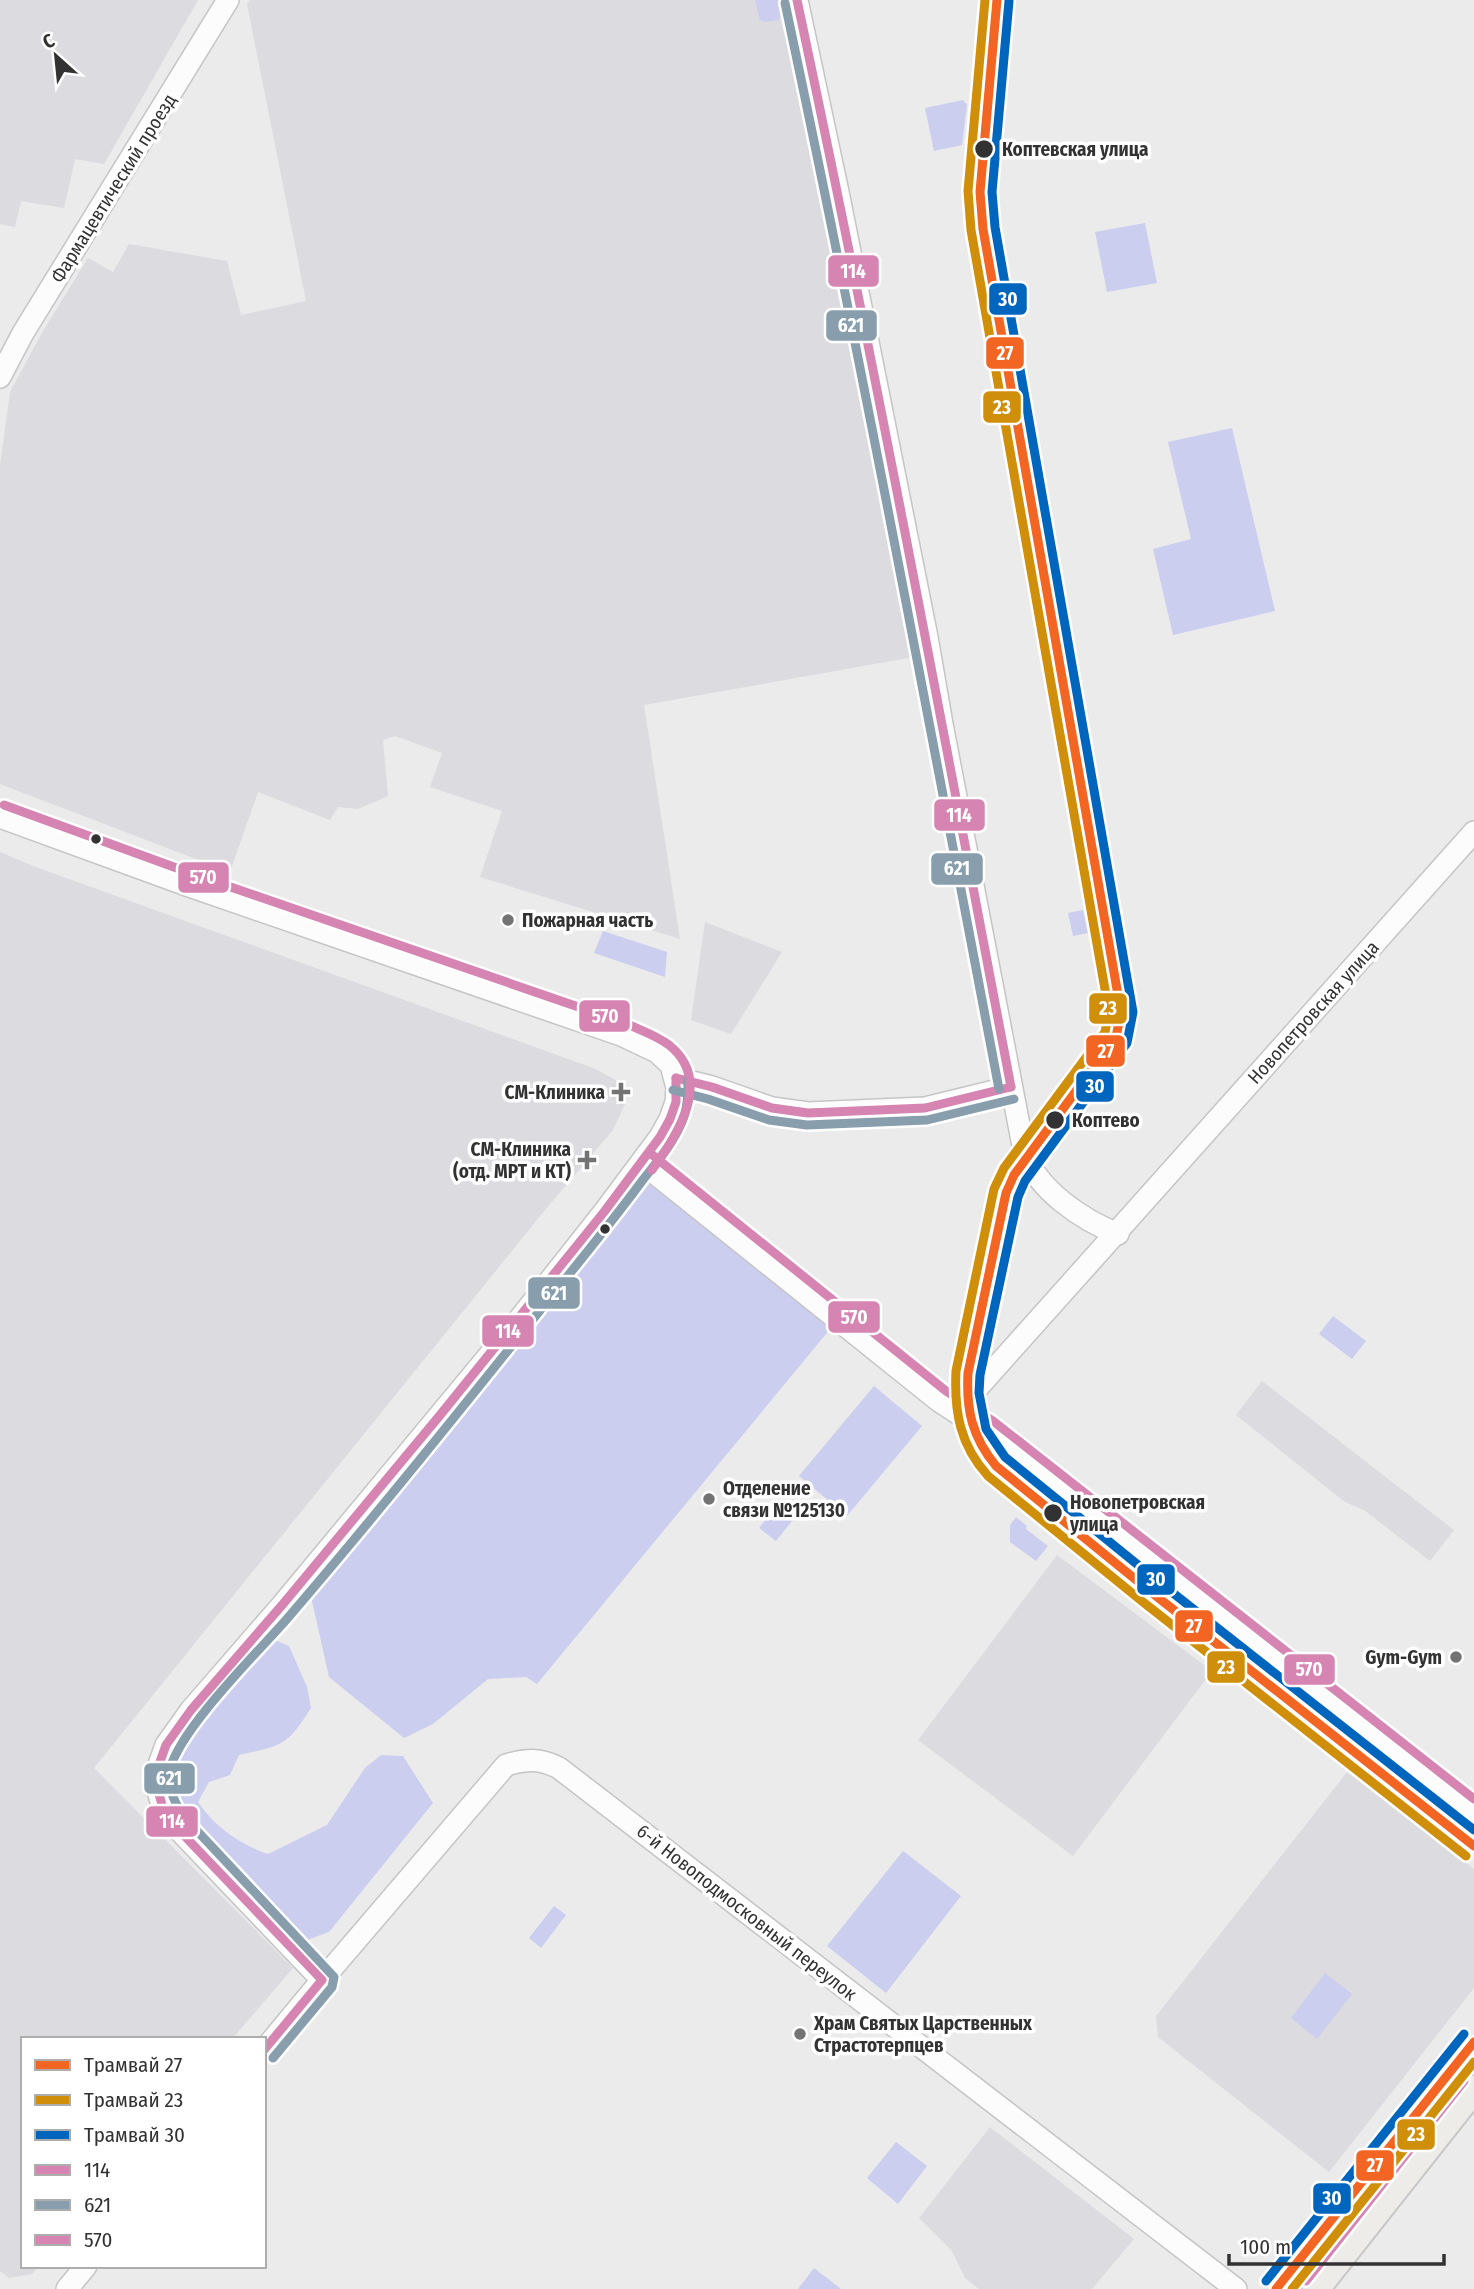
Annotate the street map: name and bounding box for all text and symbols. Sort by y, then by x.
north arrow [21,21,91,91]
text: С [39,29,58,54]
street label: Фармацевтический проезд [46,90,181,287]
marker: Коптевская улица [973,138,995,160]
place label: Коптевская улица [1002,138,1148,161]
line badge: 114 [827,254,880,288]
text: 114 [840,260,866,283]
line badge: 30 [988,282,1028,316]
text: 30 [997,288,1018,311]
line badge: 621 [825,309,878,342]
text: 621 [838,314,864,337]
line badge: 27 [985,336,1025,370]
text: 27 [996,342,1013,365]
line badge: 23 [982,390,1022,424]
text: 23 [992,396,1011,419]
line badge: 114 [933,798,986,832]
text: 114 [946,804,972,827]
unlabelled marker [89,832,103,846]
line badge: 621 [930,852,984,886]
text: 621 [944,857,970,880]
line badge: 570 [177,861,230,894]
text: 570 [189,866,217,889]
place label: Пожарная часть [522,909,653,932]
marker: Пожарная часть [500,912,516,928]
street label: Новопетровская улица [1243,936,1384,1089]
line badge: 23 [1088,992,1128,1025]
text: 23 [1098,997,1117,1020]
line badge: 570 [578,999,631,1033]
text: 570 [591,1005,619,1028]
line badge: 27 [1085,1034,1126,1068]
text: 27 [1097,1040,1114,1063]
line badge: 30 [1075,1070,1115,1103]
text: 30 [1084,1075,1105,1098]
place label: СМ-Клиника [505,1081,605,1104]
marker: СМ-Клиника [611,1082,631,1102]
marker: Коптево [1044,1109,1066,1131]
place label: Коптево [1072,1109,1140,1132]
place label: СМ-Клиника (отд. МРТ и КТ) [453,1138,571,1183]
marker: СМ-Клиника (отд. МРТ и КТ) [577,1150,597,1170]
unlabelled marker [598,1222,612,1236]
line badge: 621 [527,1276,581,1310]
text: 621 [541,1282,567,1305]
line badge: 570 [827,1300,881,1334]
text: 570 [840,1306,868,1329]
line badge: 114 [481,1314,535,1348]
text: 114 [495,1320,521,1343]
place label: Отделение связи №125130 [723,1477,845,1522]
marker: Отделение связи №125130 [701,1491,717,1507]
place label: Новопетровская улица [1069,1491,1205,1536]
marker: Новопетровская улица [1042,1502,1064,1524]
line badge: 30 [1136,1563,1176,1596]
text: 30 [1145,1568,1166,1591]
line badge: 27 [1174,1609,1214,1643]
text: 27 [1185,1615,1202,1638]
place label: Gym-Gym [1365,1646,1442,1669]
marker: Gym-Gym [1448,1649,1464,1665]
line badge: 23 [1206,1650,1246,1684]
line badge: 570 [1283,1653,1336,1686]
text: 23 [1216,1656,1235,1679]
text: 570 [1295,1658,1323,1681]
line badge: 621 [143,1762,196,1795]
text: 621 [156,1767,182,1790]
line badge: 114 [145,1805,199,1838]
text: 114 [159,1810,185,1833]
street label: 6-й Новоподмосковный переулок [632,1819,861,2005]
place label: Храм Святых Царственных Страстотерпцев [813,2012,1033,2057]
marker: Храм Святых Царственных Страстотерпцев [792,2026,808,2042]
legend [21,2037,266,2268]
text: Трамвай 27 [84,2052,182,2078]
text: Трамвай 23 [84,2087,183,2113]
line badge: 23 [1396,2118,1436,2151]
text: Трамвай 30 [84,2122,185,2148]
text: 23 [1406,2123,1425,2146]
line badge: 27 [1355,2149,1395,2182]
text: 27 [1366,2154,1383,2177]
text: 114 [84,2157,110,2183]
line badge: 30 [1312,2182,1352,2215]
text: 30 [1321,2187,1342,2210]
text: 621 [84,2192,111,2218]
scale bar [1229,2222,1444,2266]
text: 570 [84,2227,112,2253]
text: 100 m [1240,2234,1291,2260]

